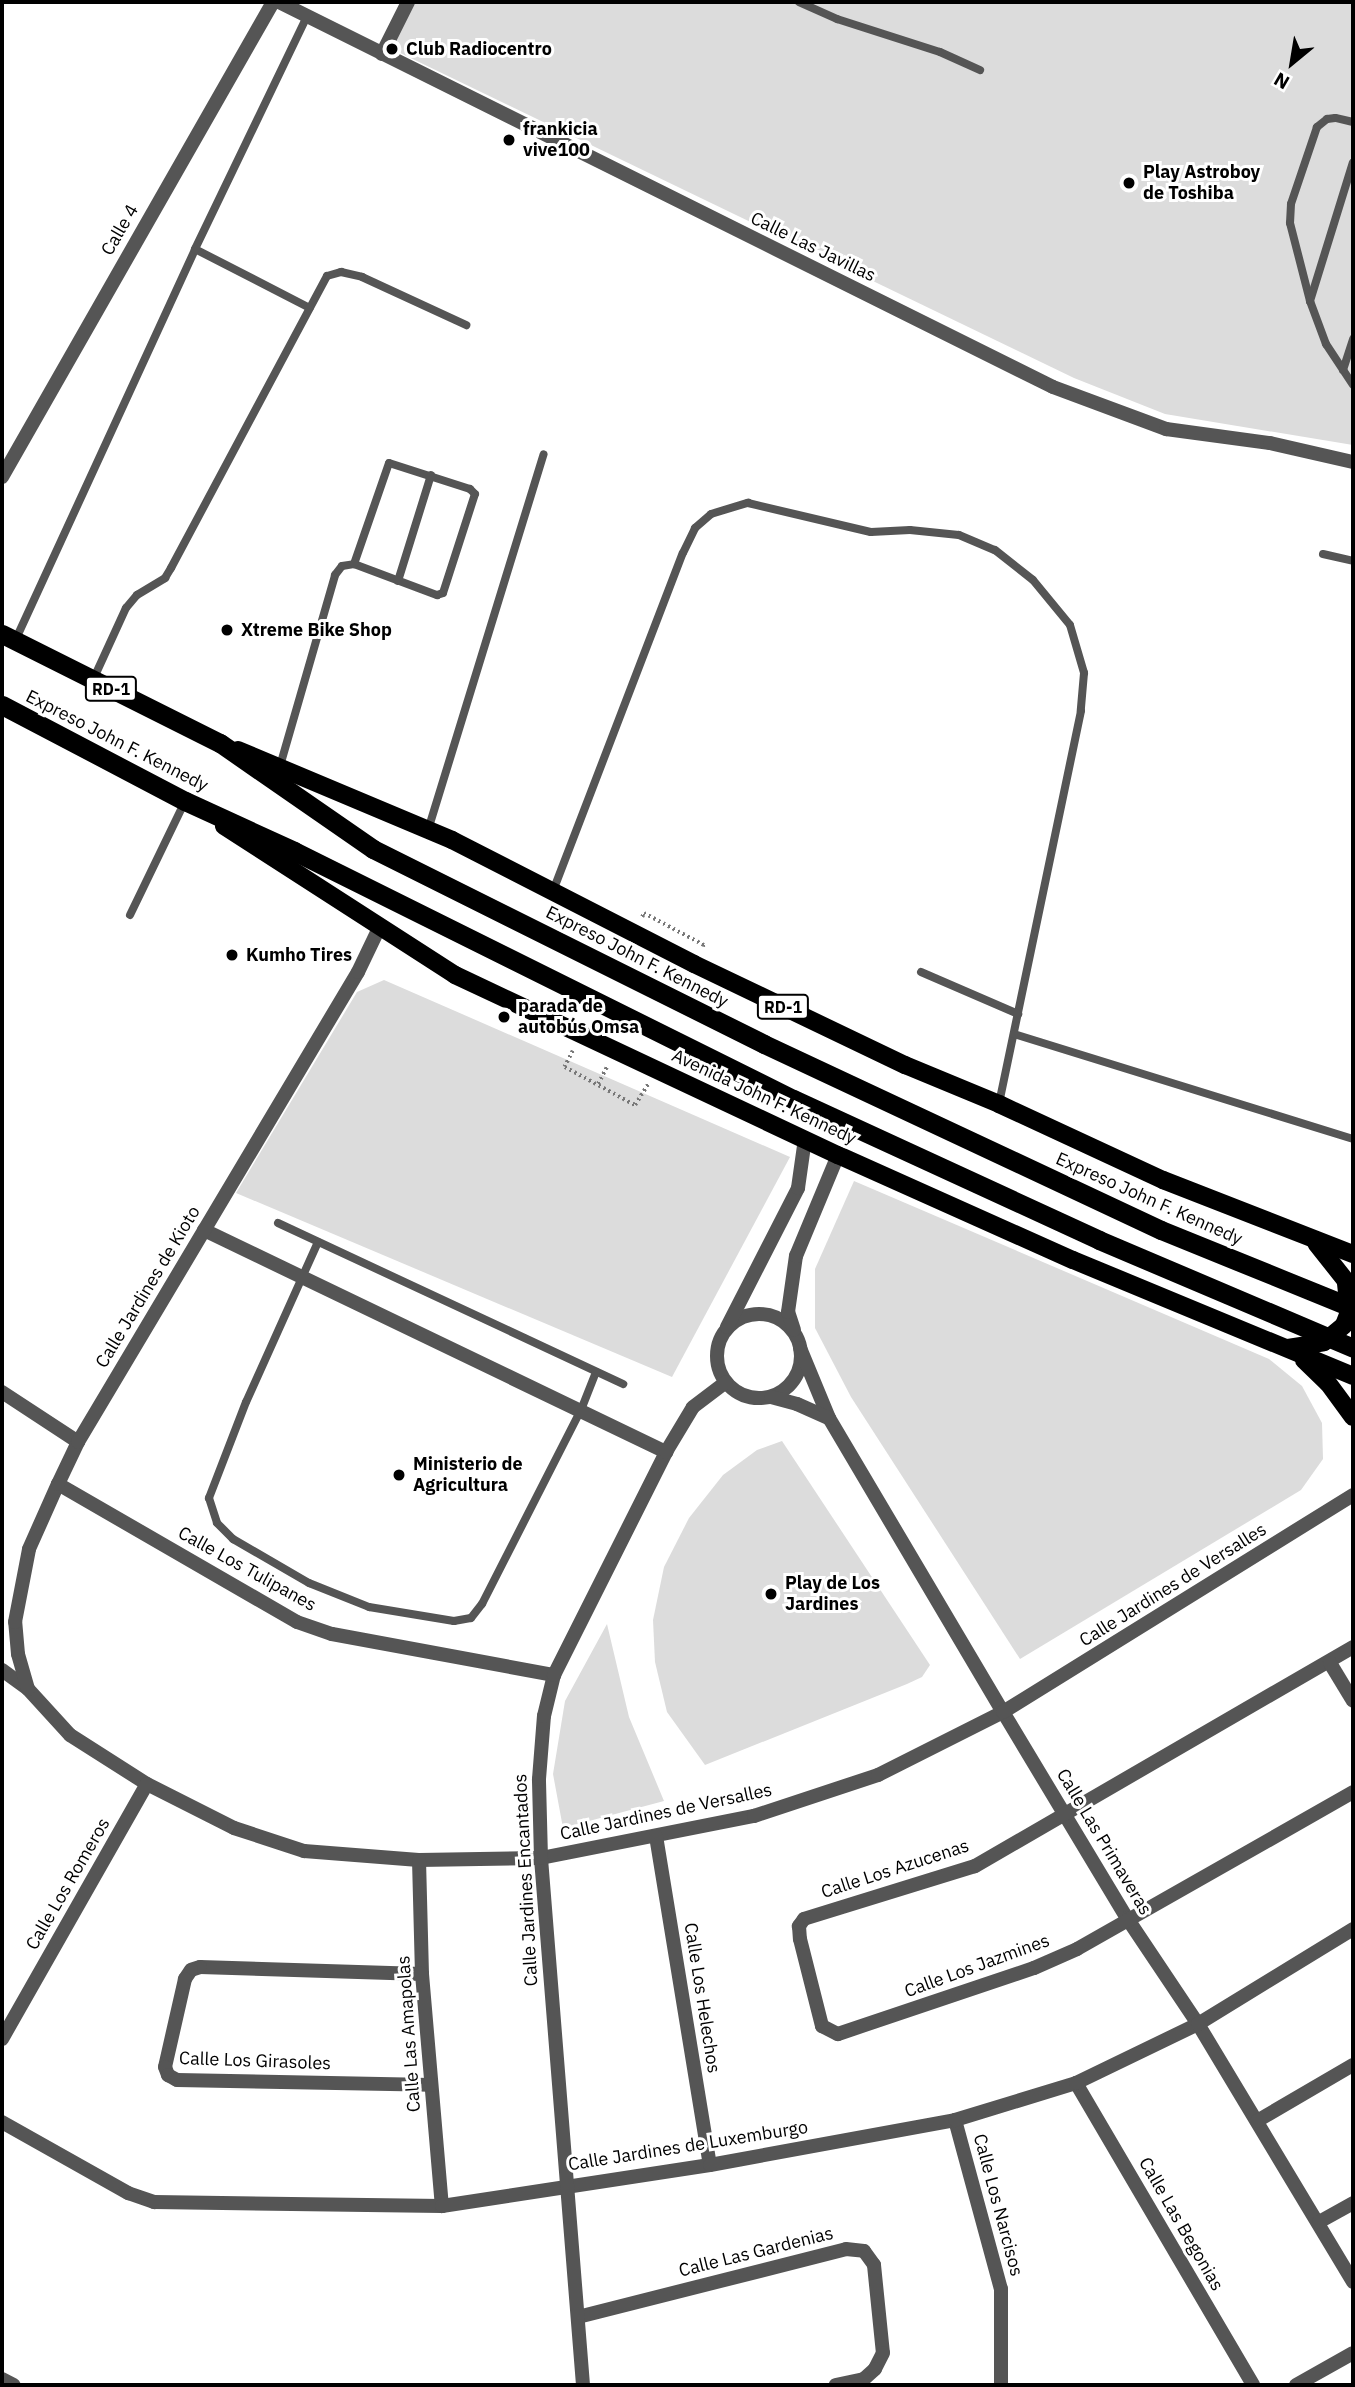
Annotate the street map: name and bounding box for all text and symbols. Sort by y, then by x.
north arrow [1257,28,1327,98]
place label: Club Radiocentro [406,38,552,60]
marker: Club Radiocentro [384,41,400,57]
text: N [1270,67,1293,95]
place label: frankicia vive100 [523,119,598,162]
marker: frankicia vive100 [501,132,517,148]
place label: Play Astroboy de Toshiba [1143,162,1260,204]
marker: Play Astroboy de Toshiba [1121,175,1137,191]
street label: Calle 4 [97,201,143,259]
street label: Calle Las Javillas [747,207,879,287]
place label: Xtreme Bike Shop [241,619,392,641]
marker: Xtreme Bike Shop [219,622,235,638]
road number: RD-1 [85,676,137,702]
street label: Expreso John F. Kennedy [22,686,212,796]
street label: Expreso John F. Kennedy [542,902,732,1012]
place label: Kumho Tires [246,944,352,966]
marker: Kumho Tires [224,947,240,963]
road number: RD-1 [757,995,809,1020]
place label: parada de autobús Omsa [518,996,639,1038]
marker: parada de autobús Omsa [496,1009,512,1025]
street label: Avenida John F. Kennedy [668,1045,860,1149]
street label: Expreso John F. Kennedy [1052,1148,1246,1250]
street label: Calle Jardines de Kioto [91,1202,205,1372]
place label: Ministerio de Agricultura [413,1454,523,1496]
marker: Ministerio de Agricultura [391,1467,407,1483]
street label: Calle Jardines de Versalles [1076,1519,1270,1651]
street label: Calle Los Tulipanes [174,1522,320,1616]
place label: Play de Los Jardines [785,1573,880,1616]
marker: Play de Los Jardines [763,1586,779,1602]
street label: Calle Las Primaveras [1052,1765,1156,1919]
street label: Calle Jardines Encantados [510,1773,542,1987]
street label: Calle Jardines de Versalles [558,1779,774,1845]
street label: Calle Los Romeros [21,1814,115,1954]
street label: Calle Los Azucenas [818,1835,972,1903]
street label: Calle Los Helechos [679,1921,725,2075]
street label: Calle Los Jazmines [902,1930,1052,2002]
street label: Calle Las Amapolas [393,1955,425,2113]
street label: Calle Los Girasoles [179,2048,331,2074]
street label: Calle Jardines de Luxemburgo [567,2116,809,2176]
street label: Calle Los Narcisos [969,2131,1027,2279]
street label: Calle Las Begonias [1134,2153,1228,2295]
street label: Calle Las Gardenias [677,2222,835,2282]

